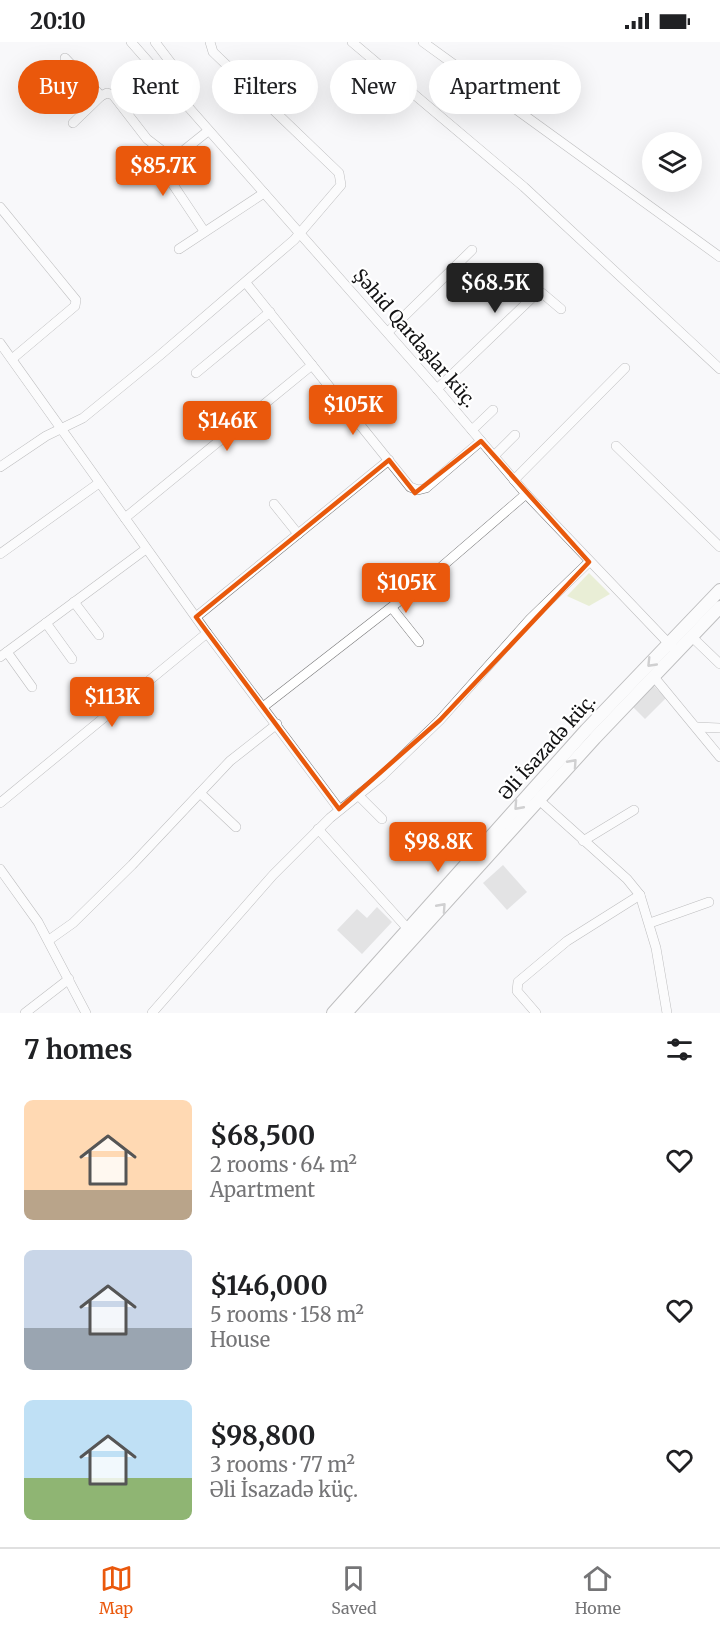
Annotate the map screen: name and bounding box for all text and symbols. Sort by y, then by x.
text: 20:10 [30,7,86,35]
chip: Buy [18,60,99,114]
chip: Rent [111,60,200,114]
chip: Filters [212,60,318,114]
chip: New [330,60,417,114]
chip: Apartment [429,60,581,114]
map controls [642,132,702,192]
button: layers [642,132,702,192]
pin: $85.7K [114,146,212,197]
text: $85.7K [130,153,196,178]
pin: $68.5K [446,263,544,314]
street label: Şəhid Qardaşlar küç. [349,264,481,412]
text: $68.5K [460,270,530,295]
pin: $105K [311,385,395,436]
text: $105K [323,392,383,417]
pin: $146K [185,401,269,452]
text: $146K [197,408,257,433]
pin: $105K [364,563,448,614]
text: $105K [376,570,436,595]
one-way arrow [647,656,658,666]
pin: $113K [70,677,154,728]
text: $113K [84,684,140,709]
street label: Əli İsazadə küç. [494,690,600,804]
one-way arrow [566,759,577,770]
one-way arrow [514,799,525,809]
pin: $98.8K [389,822,487,873]
text: $98.8K [403,829,473,854]
one-way arrow [435,903,446,914]
text: 7 homes [24,1033,132,1066]
icon: filters [663,1033,696,1066]
text: $68,500 [210,1119,315,1152]
icon: home [72,1124,144,1196]
icon: heart [663,1144,696,1177]
text: 2 rooms · 64 m² [210,1152,357,1177]
text: Apartment [210,1177,315,1202]
text: $146,000 [210,1269,328,1302]
icon: home [72,1274,144,1346]
icon: heart [663,1294,696,1327]
text: 5 rooms · 158 m² [210,1302,364,1327]
text: House [210,1327,270,1352]
text: $98,800 [210,1419,316,1452]
icon: home [72,1424,144,1496]
icon: heart [663,1444,696,1477]
text: 3 rooms · 77 m² [210,1452,355,1477]
text: Əli İsazadə küç. [210,1477,358,1502]
tab: Map [99,1562,133,1618]
tab: Saved [331,1562,377,1618]
tab: Home [575,1562,621,1618]

